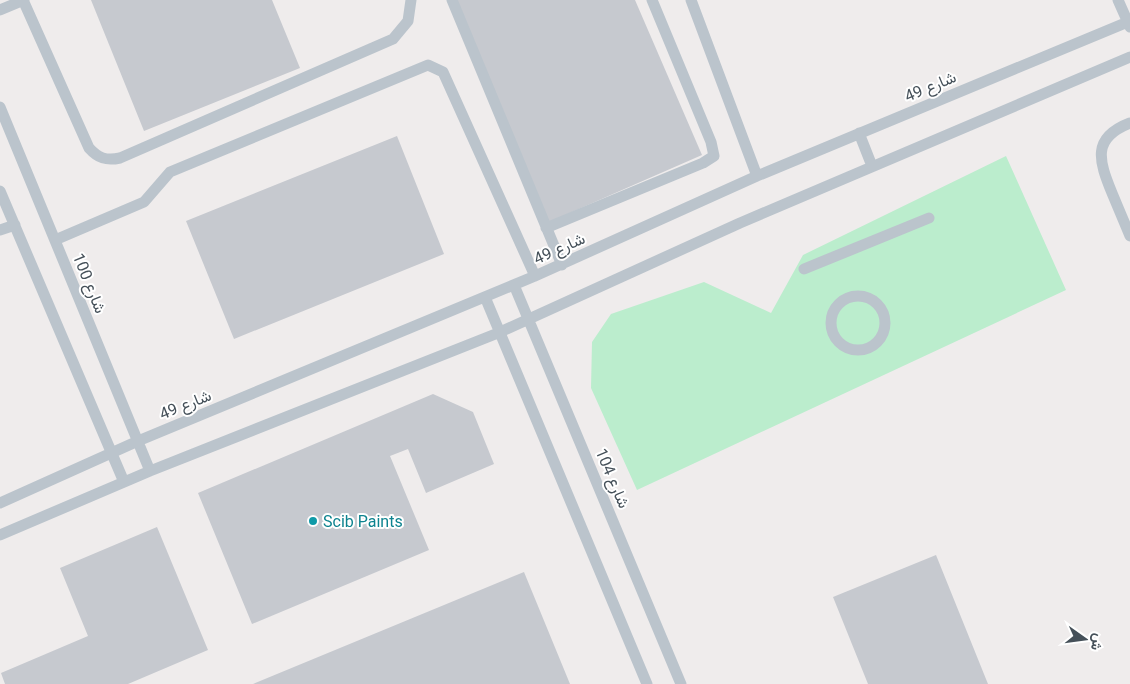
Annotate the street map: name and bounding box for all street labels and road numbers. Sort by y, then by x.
street label: شارع 49 [902,67,960,108]
street label: شارع 49 [531,229,589,270]
street label: شارع 100 [67,250,110,317]
street label: شارع 49 [157,386,215,425]
street label: شارع 104 [590,445,634,512]

